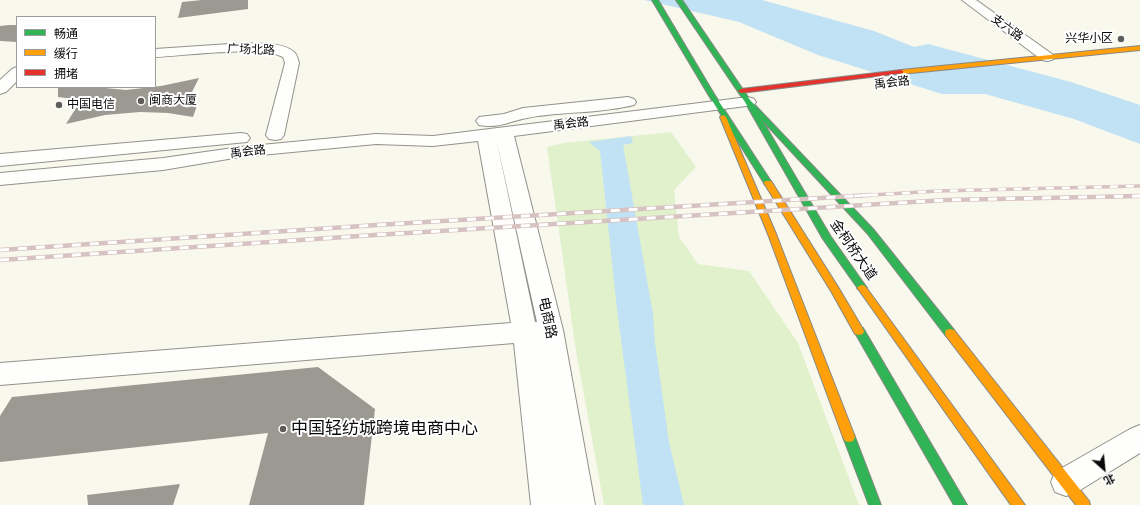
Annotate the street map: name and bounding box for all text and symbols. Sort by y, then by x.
street label: 支六路 [988,12,1026,44]
legend [16,16,156,88]
text: 畅通 [54,26,78,41]
place label: 兴华小区 [1065,32,1113,46]
marker: 兴华小区 [1116,34,1126,44]
street label: 广场北路 [227,42,275,58]
text: 缓行 [54,46,78,61]
text: 拥堵 [54,66,78,81]
street label: 禹会路 [873,74,911,92]
place label: 闽商大厦 [149,94,197,108]
marker: 闽商大厦 [136,96,146,106]
place label: 中国电信 [67,98,115,112]
marker: 中国电信 [54,100,64,110]
street label: 禹会路 [552,115,590,133]
street label: 禹会路 [229,143,267,161]
street label: 金柯桥大道 [826,217,880,283]
street label: 电商路 [534,296,560,340]
place label: 中国轻纺城跨境电商中心 [291,419,478,439]
marker: 中国轻纺城跨境电商中心 [278,424,288,434]
north arrow [1084,449,1124,489]
text: 北 [1101,471,1118,488]

